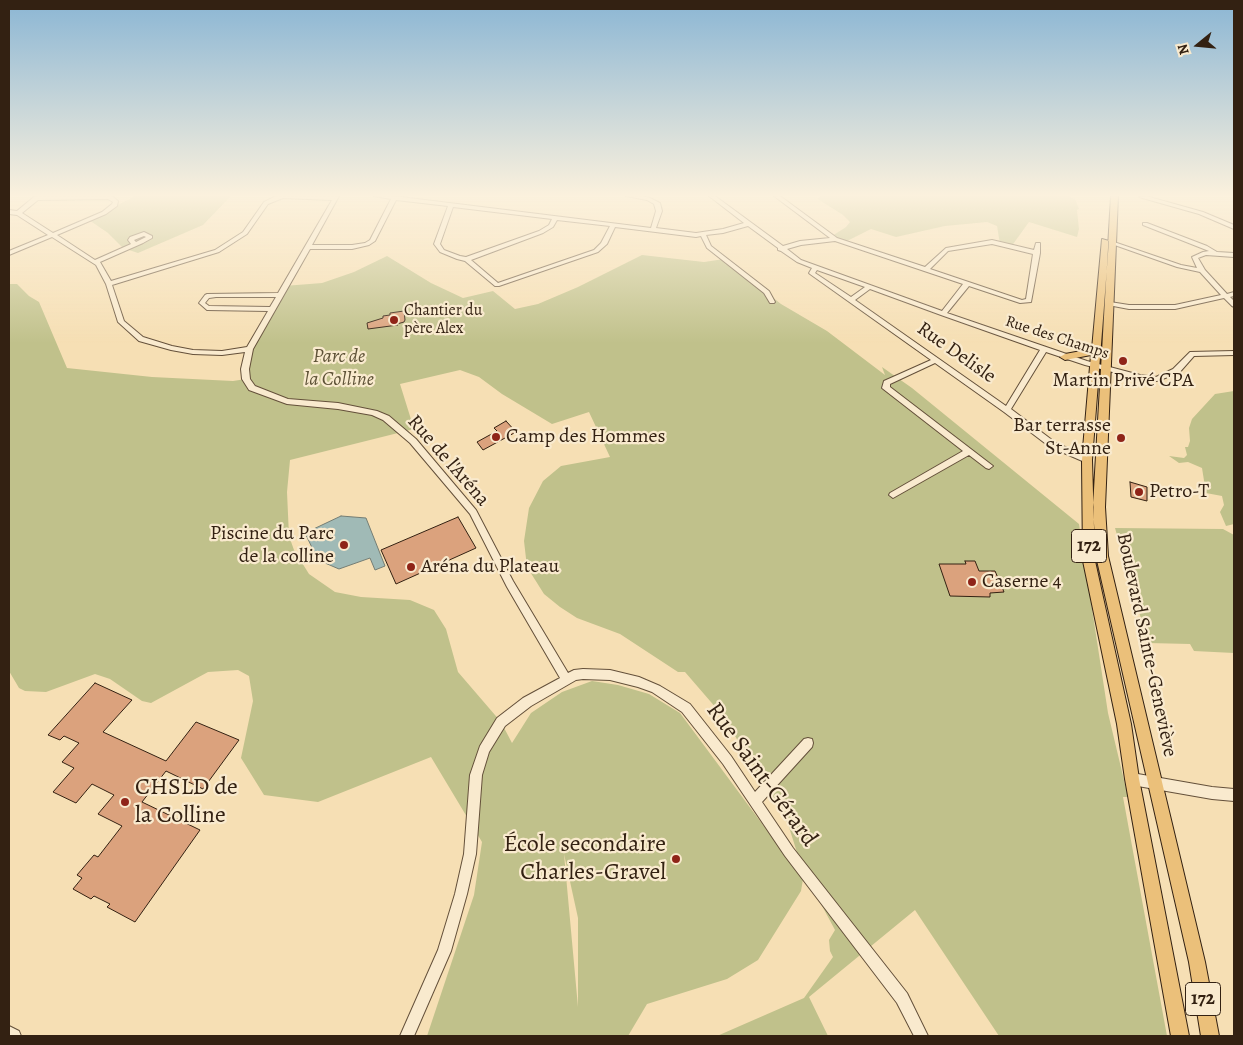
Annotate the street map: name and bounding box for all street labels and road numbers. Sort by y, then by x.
street label: Rue des Champs [1003,312,1111,364]
street label: Rue Delisle [912,317,1000,389]
street label: Rue de l'Aréna [402,410,494,512]
road number: 172 [1072,530,1106,562]
street label: Boulevard Sainte-Geneviève [1111,531,1181,759]
street label: Rue Saint-Gérard [699,697,823,853]
road number: 172 [1186,982,1220,1016]

